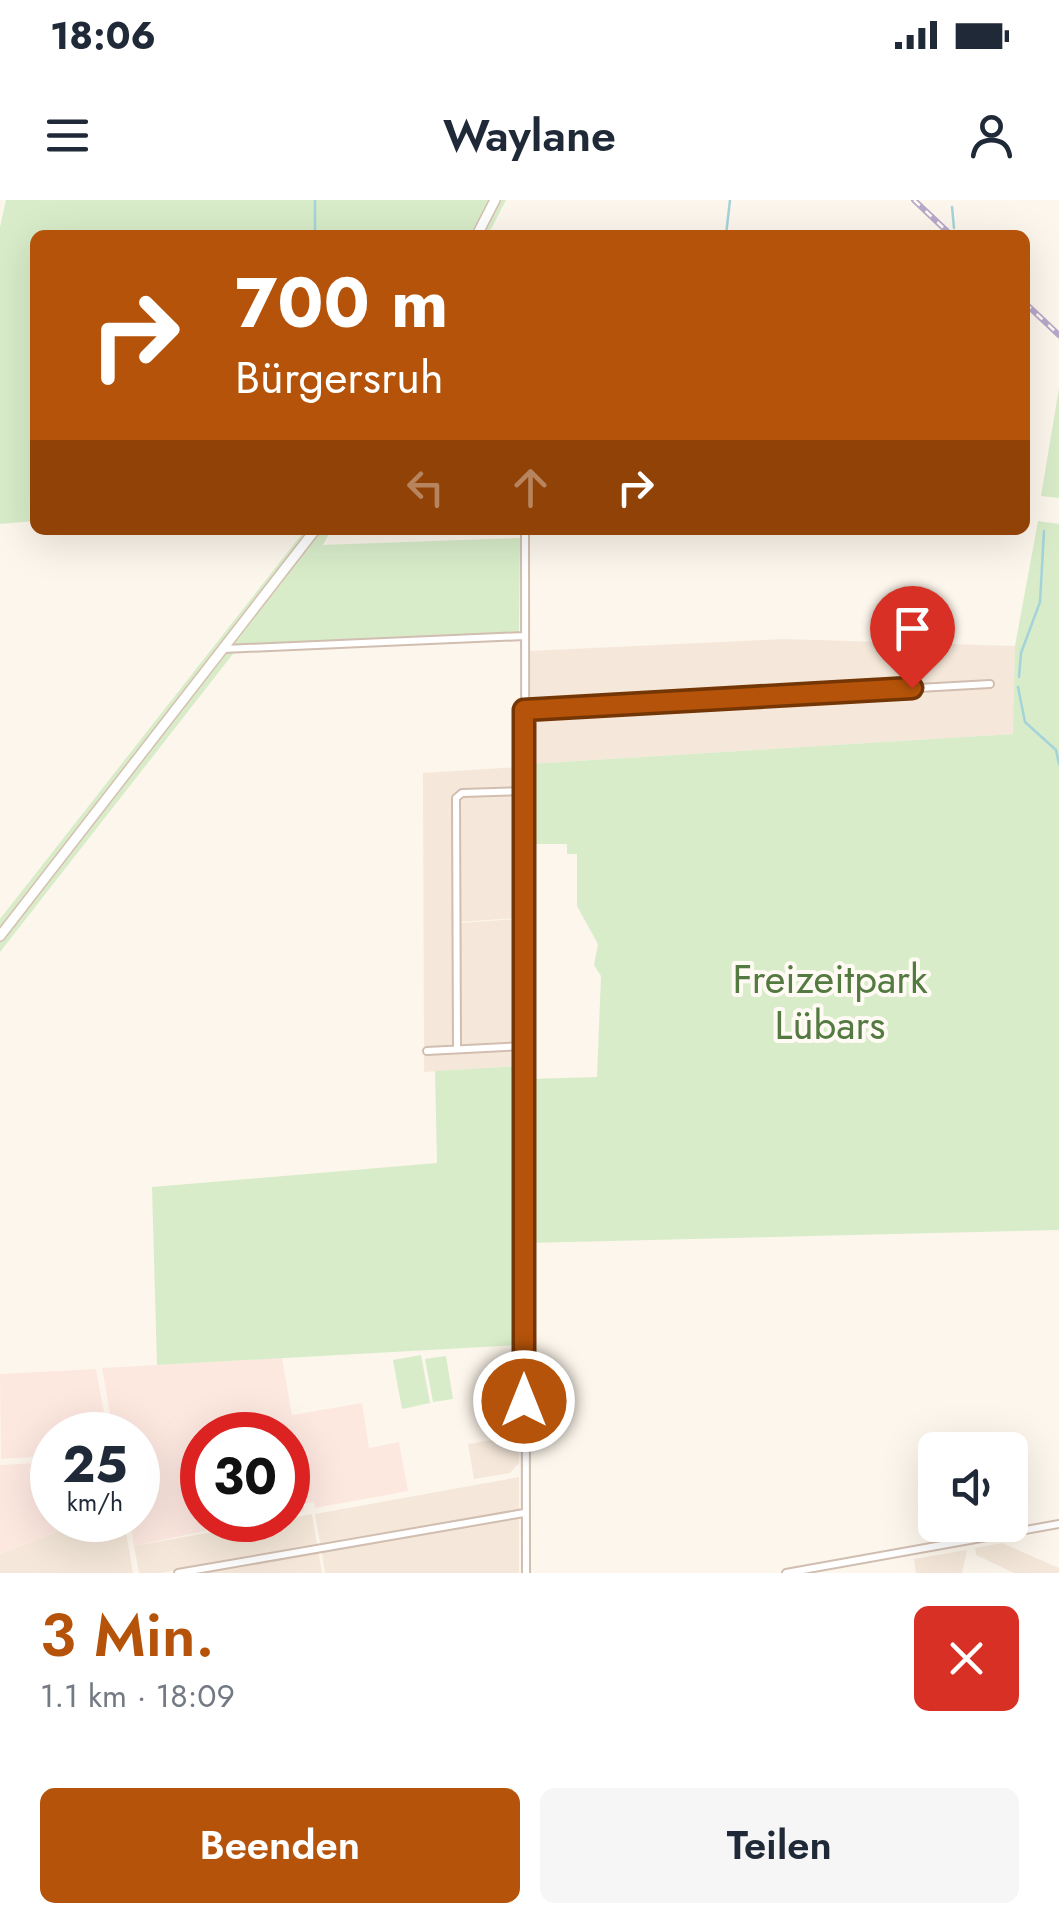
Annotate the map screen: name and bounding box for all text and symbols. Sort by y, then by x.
text: 18:06 [50,8,156,63]
text: Waylane [443,103,616,168]
icon: menu [40,108,95,163]
icon: person [964,108,1019,163]
text: 700 m [235,252,448,353]
icon: right [70,270,200,400]
text: Bürgersruh [235,345,444,410]
icon: left [398,460,453,515]
icon: ahead [503,460,558,515]
icon: right [608,460,663,515]
pin [870,586,955,689]
icon: arrive [885,601,940,656]
park label: Freizeitpark Lübars [732,950,928,1054]
position arrow [472,1349,576,1453]
speed limit sign: 30 [180,1412,310,1542]
text: 25 [62,1428,128,1501]
map controls [918,1432,1028,1542]
button: sound [918,1432,1028,1542]
text: km/h [67,1484,123,1520]
text: 3 Min. [40,1592,214,1679]
button: close [914,1606,1019,1711]
text: 1.1 km · 18:09 [40,1673,235,1719]
button: Beenden [40,1788,520,1903]
button: Teilen [540,1788,1019,1903]

